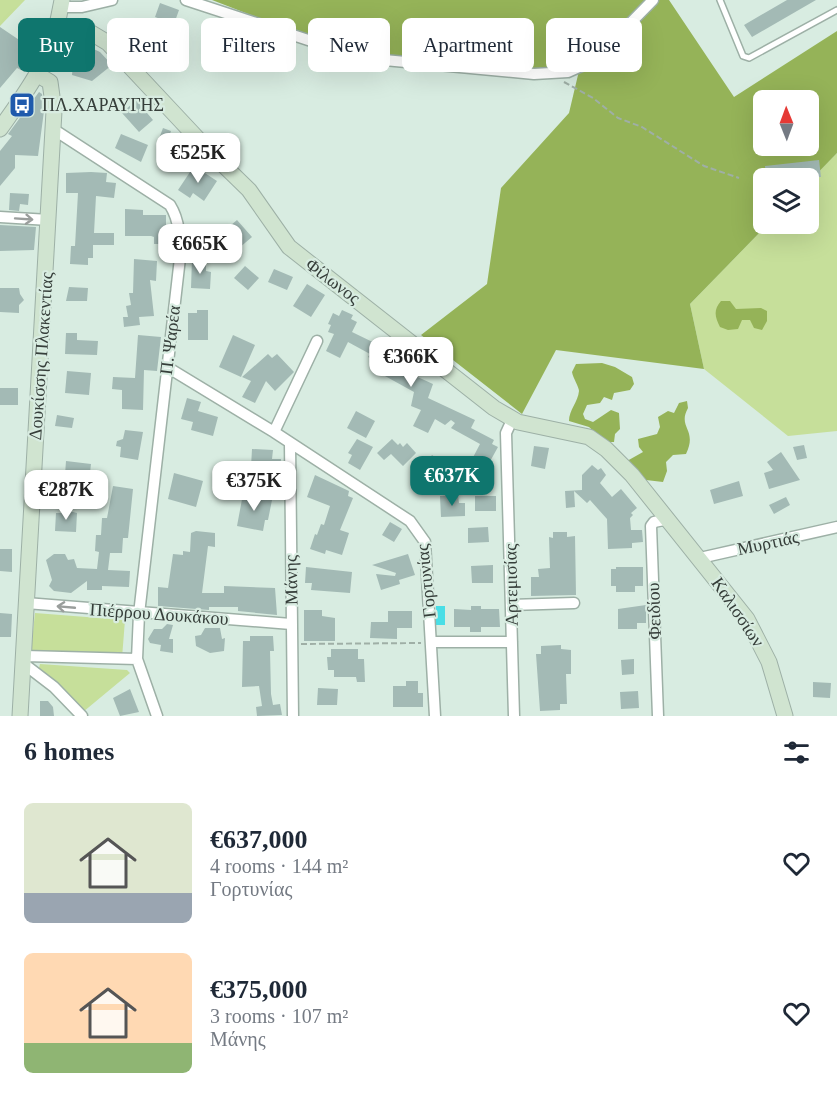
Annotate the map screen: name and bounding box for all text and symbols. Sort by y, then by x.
chip: Buy [18,18,95,72]
chip: Rent [107,18,189,72]
chip: Filters [201,18,296,72]
chip: New [308,18,390,72]
chip: Apartment [402,18,534,72]
chip: House [546,18,642,72]
bus stop icon: ΠΛ.ΧΑΡΑΥΓΗΣ [7,90,37,120]
north arrow [753,90,819,156]
map controls [753,90,819,234]
place label: ΠΛ.ΧΑΡΑΥΓΗΣ [42,95,164,115]
pin: €525K [156,133,240,184]
text: €525K [170,141,226,163]
button: layers [753,168,819,234]
one-way arrow [14,213,34,224]
pin: €665K [158,224,242,275]
text: €665K [172,232,228,254]
street label: Φίλωνος [302,254,364,308]
street label: Δουκίσσης Πλακεντίας [25,271,57,441]
street label: Π. Ψαρέα [156,304,184,376]
pin: €366K [369,337,453,388]
text: €366K [383,345,439,367]
pin: €637K [410,456,494,507]
pin: €375K [212,461,296,512]
text: €637K [424,464,480,486]
text: €375K [226,469,282,491]
pin: €287K [24,470,108,521]
text: €287K [38,478,94,500]
street label: Μυρτιάς [735,527,801,559]
street label: Γορτυνίας [412,543,440,619]
street label: Αρτεμισίας [500,544,522,626]
street label: Μάνης [281,555,301,605]
street label: Καλισσίων [708,574,768,650]
street label: Φειδίου [643,582,665,640]
street label: Πιέρρου Δουκάκου [89,599,229,629]
one-way arrow [56,601,76,612]
icon: filters [780,736,813,769]
text: 6 homes [24,737,114,766]
text: €637,000 [210,825,308,854]
icon: home [72,827,144,899]
icon: heart [780,847,813,880]
text: 4 rooms · 144 m² [210,855,348,877]
text: Γορτυνίας [210,878,292,900]
text: €375,000 [210,975,308,1004]
icon: home [72,977,144,1049]
icon: heart [780,997,813,1030]
text: 3 rooms · 107 m² [210,1005,348,1027]
text: Μάνης [210,1028,266,1050]

